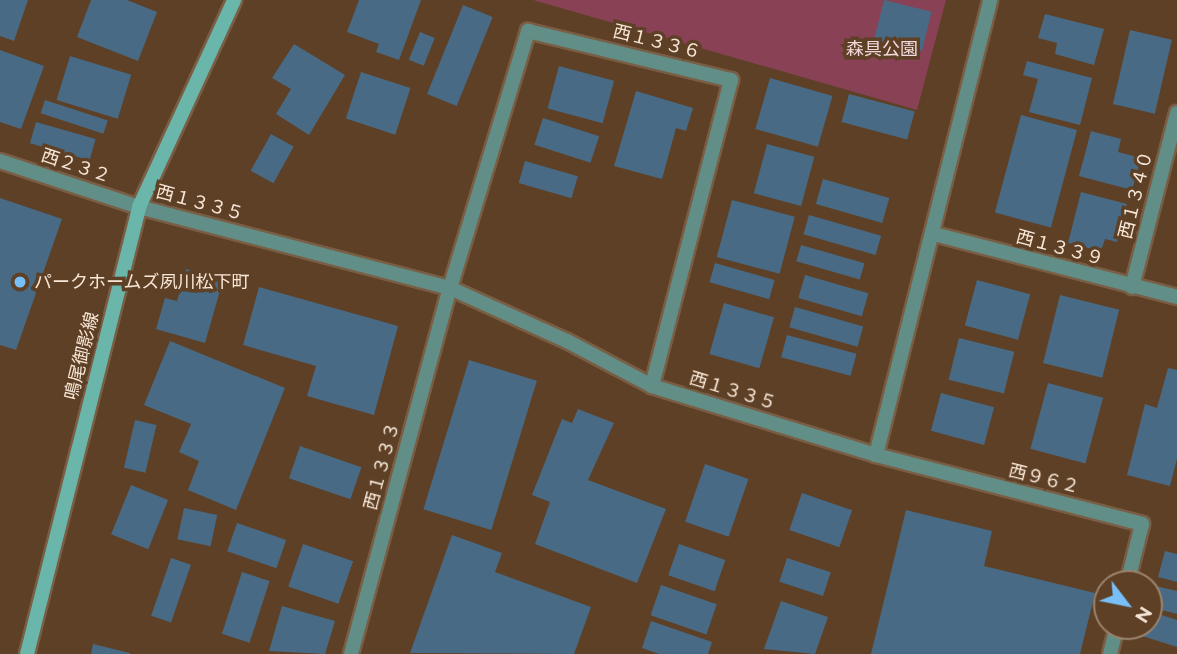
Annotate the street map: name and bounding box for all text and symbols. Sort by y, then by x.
street label: 西１３３６ [611,21,703,63]
park label: 森具公園 [846,38,918,60]
street label: 西２３２ [38,145,114,187]
street label: 西１３４０ [1115,149,1157,241]
street label: 西１３３５ [154,181,246,225]
street label: 西１３３９ [1014,226,1106,270]
place label: パークホームズ夙川松下町 [34,271,250,293]
marker: パークホームズ夙川松下町 [12,274,28,290]
street label: 鳴尾御影線 [61,310,103,402]
street label: 西１３３５ [687,368,779,414]
street label: 西１３３３ [360,420,404,512]
street label: 西９６２ [1006,460,1082,498]
north arrow [1093,570,1163,640]
text: N [1131,603,1157,627]

